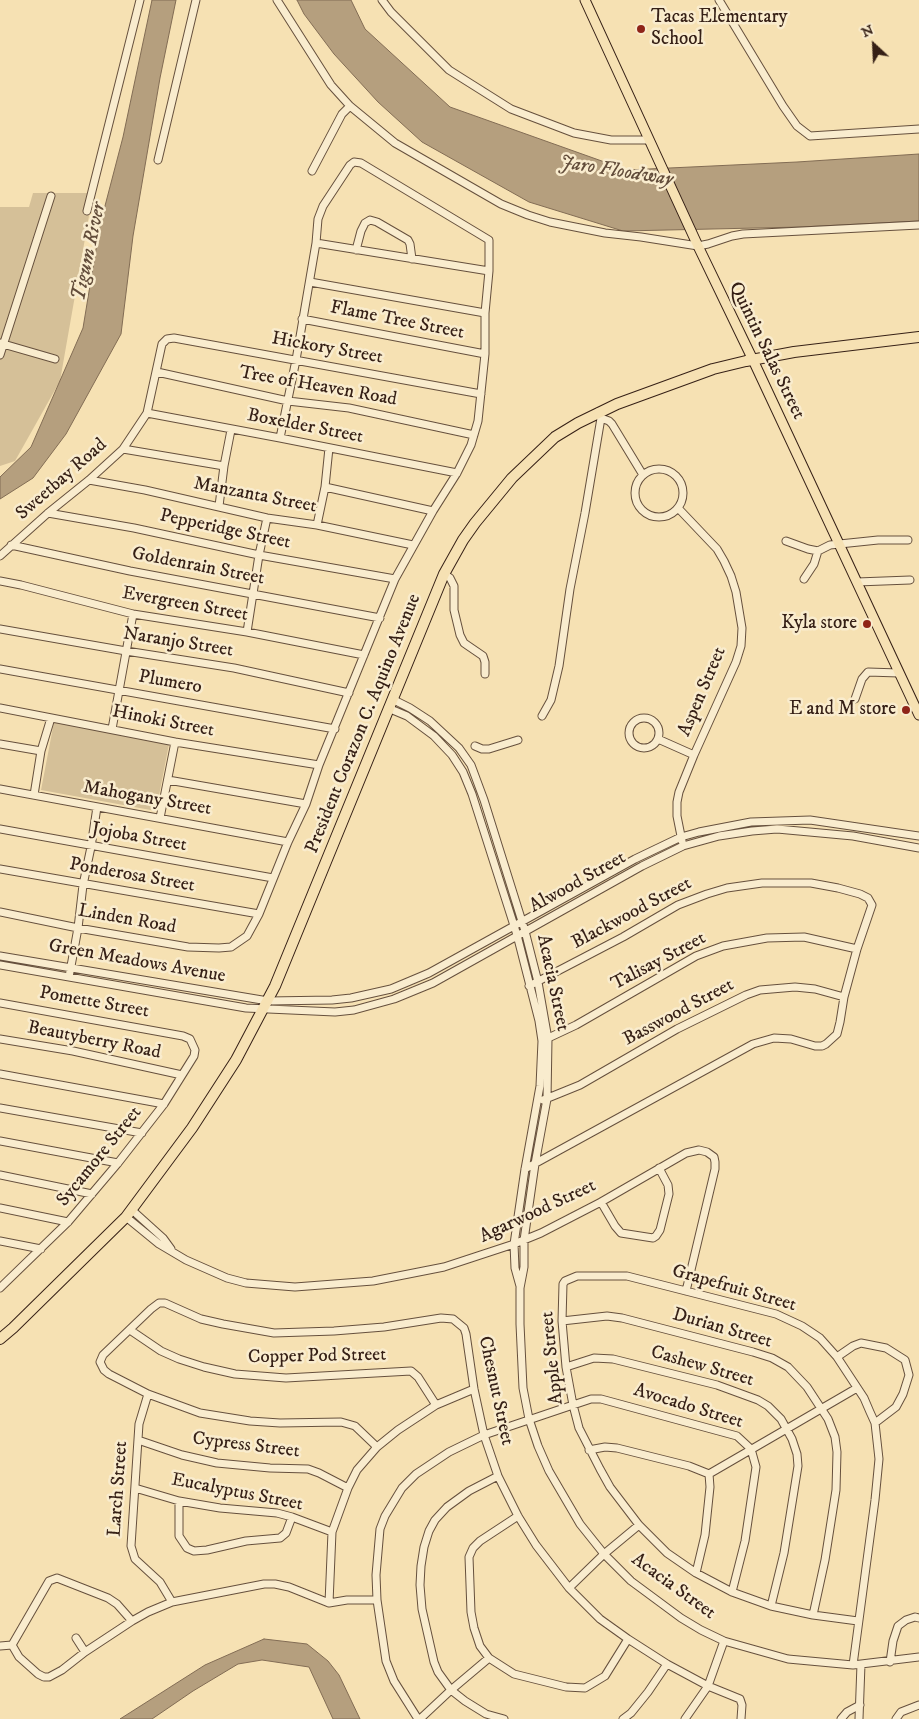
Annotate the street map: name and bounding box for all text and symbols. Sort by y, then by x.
place label: Tacas Elementary School [651,7,788,51]
north arrow [849,20,899,70]
text: N [859,21,877,42]
marker: Tacas Elementary School [635,23,647,35]
water label: Jaro Floodway [558,151,674,193]
water label: Tigum River [68,201,112,303]
street label: Quintin Salas Street [723,279,809,423]
street label: Flame Tree Street [328,297,466,345]
street label: Hickory Street [270,328,384,370]
street label: Tree of Heaven Road [237,362,399,412]
street label: Boxelder Street [245,405,365,449]
street label: Sweetbay Road [12,434,112,526]
street label: Manzanta Street [192,473,318,519]
street label: Pepperidge Street [158,505,292,555]
street label: Goldenrain Street [130,543,266,591]
street label: Evergreen Street [120,583,250,627]
street label: President Corazon C. Aquino Avenue [301,591,427,857]
place label: Kyla store [781,613,857,635]
marker: Kyla store [861,618,873,630]
street label: Naranjo Street [121,623,235,663]
street label: Aspen Street [674,644,732,740]
street label: Plumero [136,666,204,700]
place label: E and M store [789,699,896,721]
street label: Hinoki Street [110,701,216,743]
marker: E and M store [900,704,912,716]
street label: Mahogany Street [81,777,213,821]
street label: Jojoba Street [90,818,188,858]
street label: Alwood Street [526,847,630,919]
street label: Ponderosa Street [68,854,196,898]
street label: Blackwood Street [568,873,696,955]
street label: Linden Road [76,900,178,940]
street label: Talisay Street [608,928,710,996]
street label: Acacia Street [531,932,573,1034]
street label: Green Meadows Avenue [47,935,227,989]
street label: Basswood Street [620,974,738,1052]
street label: Pomette Street [37,982,151,1024]
street label: Beautyberry Road [25,1017,163,1065]
street label: Sycamore Street [53,1102,147,1212]
street label: Agarwood Street [476,1175,600,1249]
street label: Grapefruit Street [669,1260,799,1318]
street label: Durian Street [670,1304,774,1354]
street label: Apple Street [537,1310,569,1406]
street label: Chesnut Street [472,1334,518,1448]
street label: Cashew Street [648,1341,756,1393]
street label: Copper Pod Street [248,1344,386,1370]
street label: Avocado Street [631,1380,745,1434]
street label: Cypress Street [191,1428,301,1464]
street label: Larch Street [104,1440,134,1538]
street label: Eucalyptus Street [169,1469,305,1517]
street label: Acacia Street [626,1549,720,1625]

